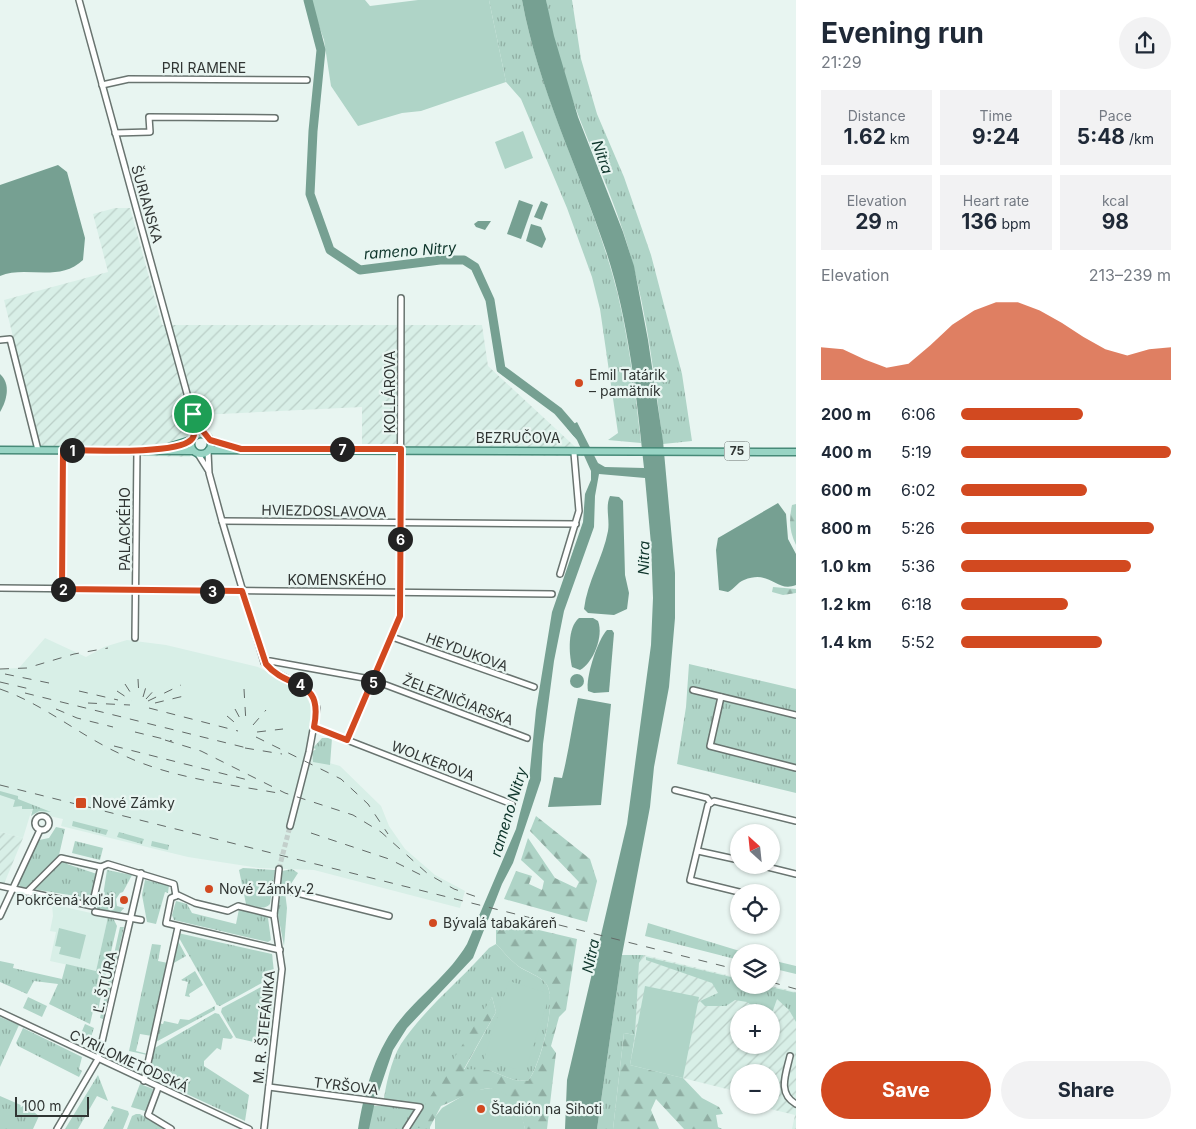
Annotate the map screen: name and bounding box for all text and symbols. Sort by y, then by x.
text: Evening run [821,16,984,50]
button: share [1119,17,1171,69]
text: 21:29 [821,52,862,72]
street label: PRI RAMENE [162,59,246,76]
text: Distance [848,107,906,124]
text: Time [980,107,1012,124]
text: Pace [1099,107,1132,124]
text: 1.62 [844,124,886,149]
text: 9:24 [972,124,1020,149]
text: 5:48 [1077,124,1125,149]
text: km [886,130,910,147]
text: /km [1125,130,1154,147]
water label: Nitra [588,137,617,176]
street label: ŠURIANSKA [128,163,167,245]
text: Elevation [847,192,907,209]
text: Heart rate [963,192,1029,209]
text: kcal [1102,192,1129,209]
text: 29 [855,209,882,234]
text: 136 [961,209,997,234]
text: 98 [1102,209,1129,234]
text: m [882,215,898,232]
text: bpm [997,215,1031,232]
water label: rameno Nitry [363,238,457,263]
text: Elevation [821,265,890,285]
text: 213–239 m [1089,265,1171,285]
street label: KOLLÁROVA [381,350,398,433]
place label: Emil Tatárik – pamätník [589,366,666,399]
marker: Emil Tatárik – pamätník [573,377,585,389]
pin [172,393,214,435]
icon: arrive [179,400,207,428]
text: 200 m [821,404,871,424]
text: 6:06 [901,404,936,424]
street label: BEZRUČOVA [476,429,561,446]
pin: 7 [330,436,354,462]
pin: 1 [60,438,84,462]
text: 7 [338,441,347,458]
text: 1 [69,442,76,459]
road number: 75 [724,442,750,461]
text: 400 m [821,442,872,462]
text: 5:19 [901,442,932,462]
text: 600 m [821,480,871,500]
text: 6:02 [901,480,935,500]
street label: PALACKÉHO [116,487,133,571]
street label: HVIEZDOSLAVOVA [261,501,387,520]
text: 800 m [821,518,871,538]
text: 5:26 [901,518,935,538]
pin: 6 [388,526,412,552]
text: 6 [396,531,405,548]
water label: Nitra [634,541,653,575]
text: 1.0 km [821,556,871,576]
text: 5:36 [901,556,935,576]
street label: KOMENSKÉHO [287,571,387,588]
pin: 2 [50,576,76,602]
pin: 3 [200,578,224,604]
text: 2 [59,581,68,598]
text: 3 [208,583,217,600]
text: 1.2 km [821,594,871,614]
text: 6:18 [901,594,932,614]
street label: HEYDUKOVA [424,629,511,674]
text: 1.4 km [821,632,872,652]
text: 5:52 [901,632,935,652]
pin: 5 [360,670,386,694]
street label: ŽELEZNIČIARSKA [400,671,516,729]
pin: 4 [288,672,312,696]
text: 5 [369,674,378,691]
text: 4 [296,676,305,693]
street label: WOLKEROVA [389,737,478,784]
water label: rameno Nitry [486,764,531,859]
place label: Nové Zámky [92,794,175,811]
marker: Nové Zámky [74,796,88,810]
north arrow [730,824,780,874]
map controls [730,824,780,1114]
place label: Nové Zámky 2 [219,880,314,897]
marker: Nové Zámky 2 [203,883,215,895]
button: locate [730,884,780,934]
place label: Pokrčená koľaj [16,891,114,908]
marker: Pokrčená koľaj [118,894,130,906]
place label: Bývalá tabakáreň [443,914,557,931]
marker: Bývalá tabakáreň [427,917,439,929]
water label: Nitra [578,937,603,975]
button: layers [730,944,780,994]
street label: Ľ. ŠTÚRA [89,949,120,1014]
street label: M. R. ŠTEFÁNIKA [249,969,278,1085]
button: + [730,1004,780,1054]
street label: CYRILOMETODSKÁ [67,1026,192,1096]
button: Save [821,1061,991,1119]
button: Share [1001,1061,1171,1119]
button: − [730,1064,780,1114]
street label: TYRŠOVA [313,1073,380,1098]
scale bar [15,1094,89,1117]
text: 100 m [22,1097,62,1114]
place label: Štadión na Sihoti [491,1100,602,1117]
marker: Štadión na Sihoti [475,1103,487,1115]

